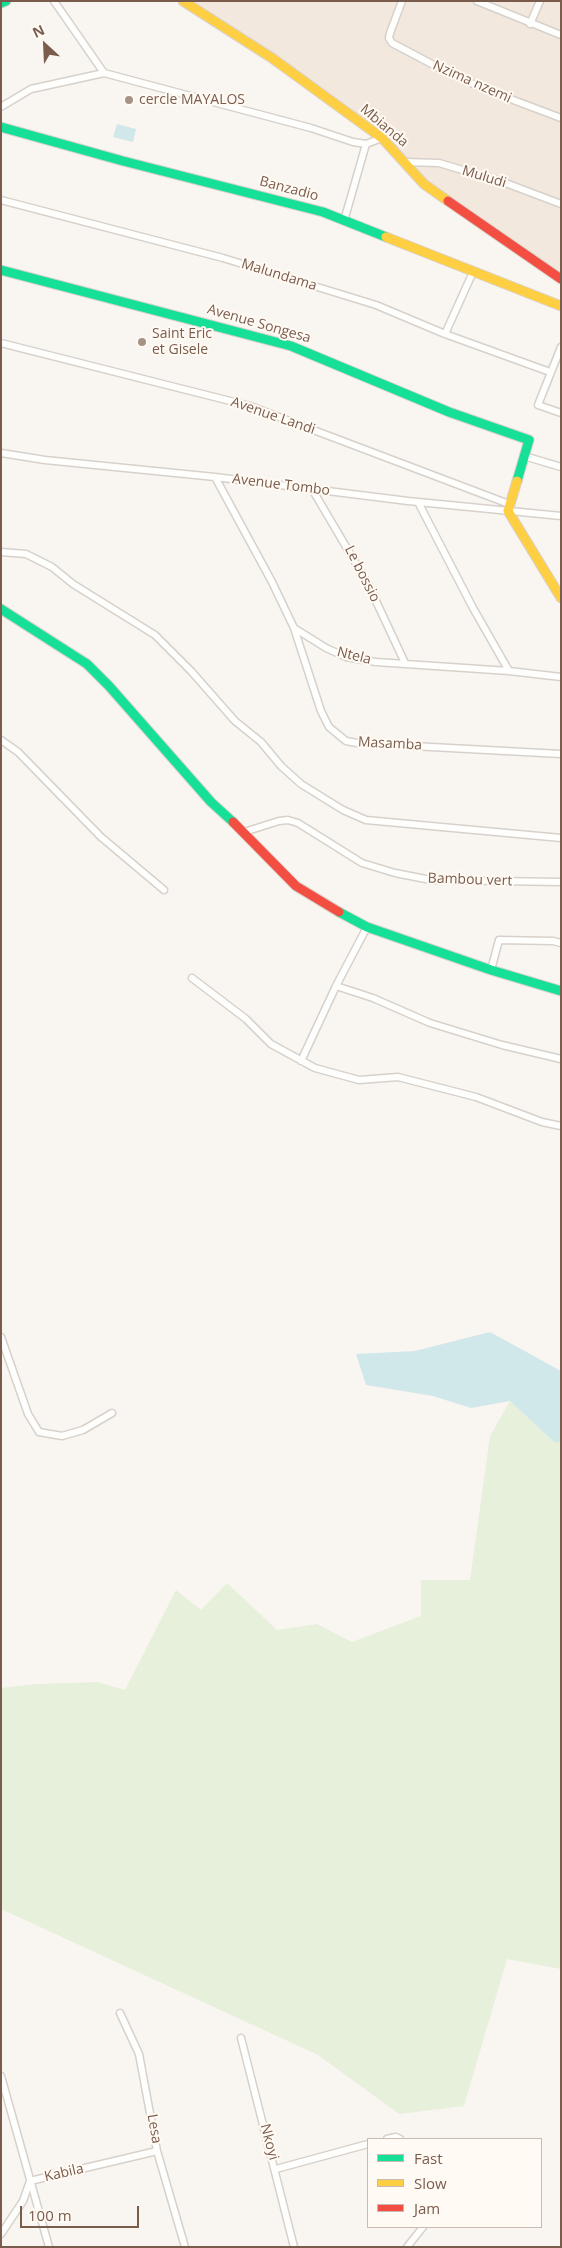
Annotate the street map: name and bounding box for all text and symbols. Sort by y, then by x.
north arrow [20,20,70,70]
text: N [29,20,48,42]
street label: Nzima nzemi [430,57,514,107]
place label: cercle MAYALOS [139,92,245,108]
marker: cercle MAYALOS [123,94,135,106]
street label: Mbianda [357,101,411,151]
street label: Muludi [460,162,508,192]
street label: Banzadio [258,173,320,205]
street label: Malundama [239,256,319,294]
street label: Avenue Songesa [205,301,313,347]
place label: Saint Eric et Gisele [152,326,212,358]
marker: Saint Eric et Gisele [136,336,148,348]
street label: Avenue Landi [229,394,317,438]
street label: Avenue Tombo [231,471,331,499]
street label: Le bossio [341,543,383,605]
street label: Ntela [335,644,373,668]
street label: Masamba [358,734,422,754]
street label: Bambou vert [427,870,513,890]
street label: Lesa [143,2113,165,2145]
street label: Nkoyi [256,2122,282,2162]
legend [367,2138,542,2228]
text: Fast [414,2148,443,2168]
street label: Kabila [43,2160,85,2186]
text: Slow [414,2173,447,2193]
scale bar [22,2196,141,2228]
text: Jam [414,2198,440,2218]
text: 100 m [28,2205,72,2225]

